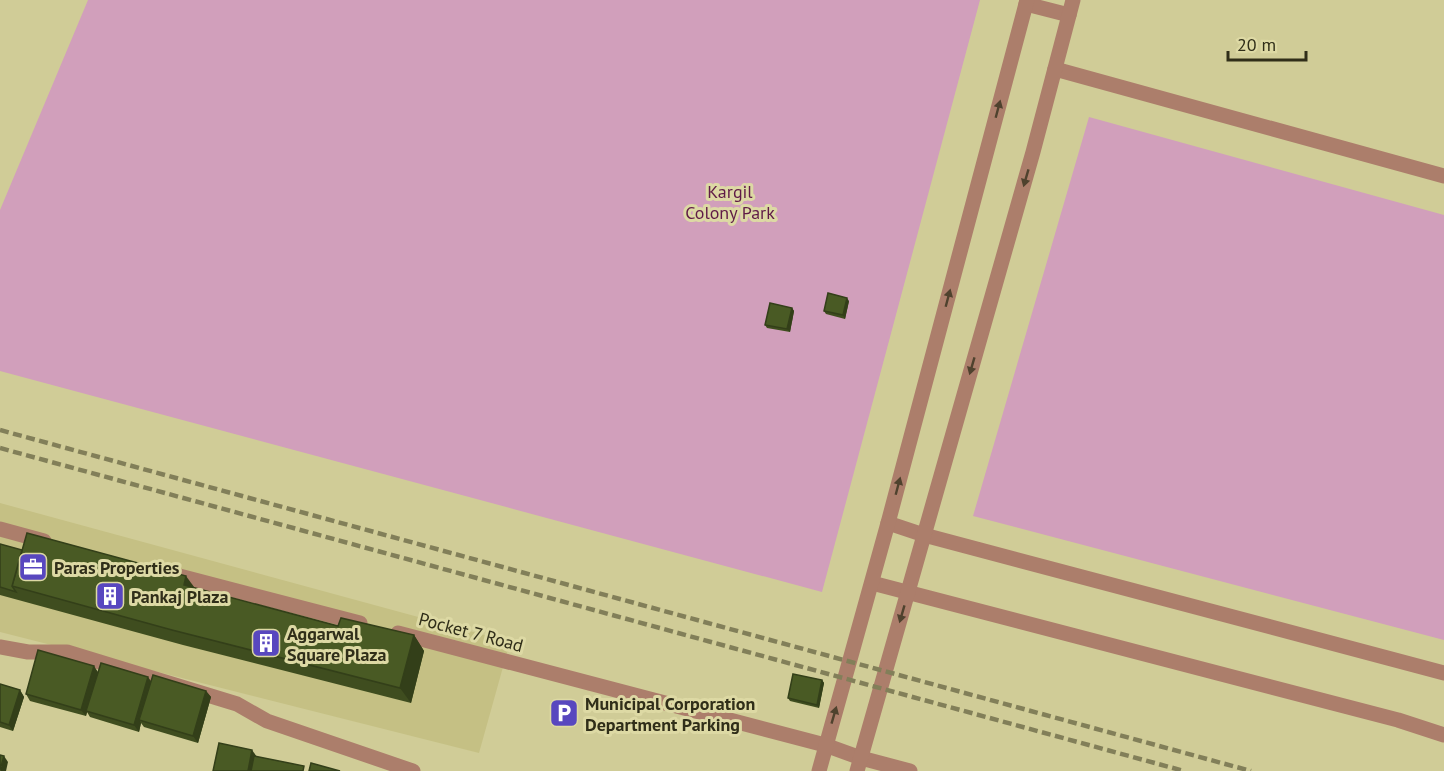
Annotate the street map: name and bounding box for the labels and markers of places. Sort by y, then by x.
office icon: Paras Properties [17,551,49,583]
place label: Paras Properties [54,556,180,579]
building icon: Pankaj Plaza [94,580,126,612]
place label: Pankaj Plaza [131,585,228,608]
place label: Aggarwal Square Plaza [287,622,387,666]
building icon: Aggarwal Square Plaza [250,627,282,659]
place label: Municipal Corporation Department Parking [585,692,755,736]
parking icon: Municipal Corporation Department Parking [548,697,580,729]

